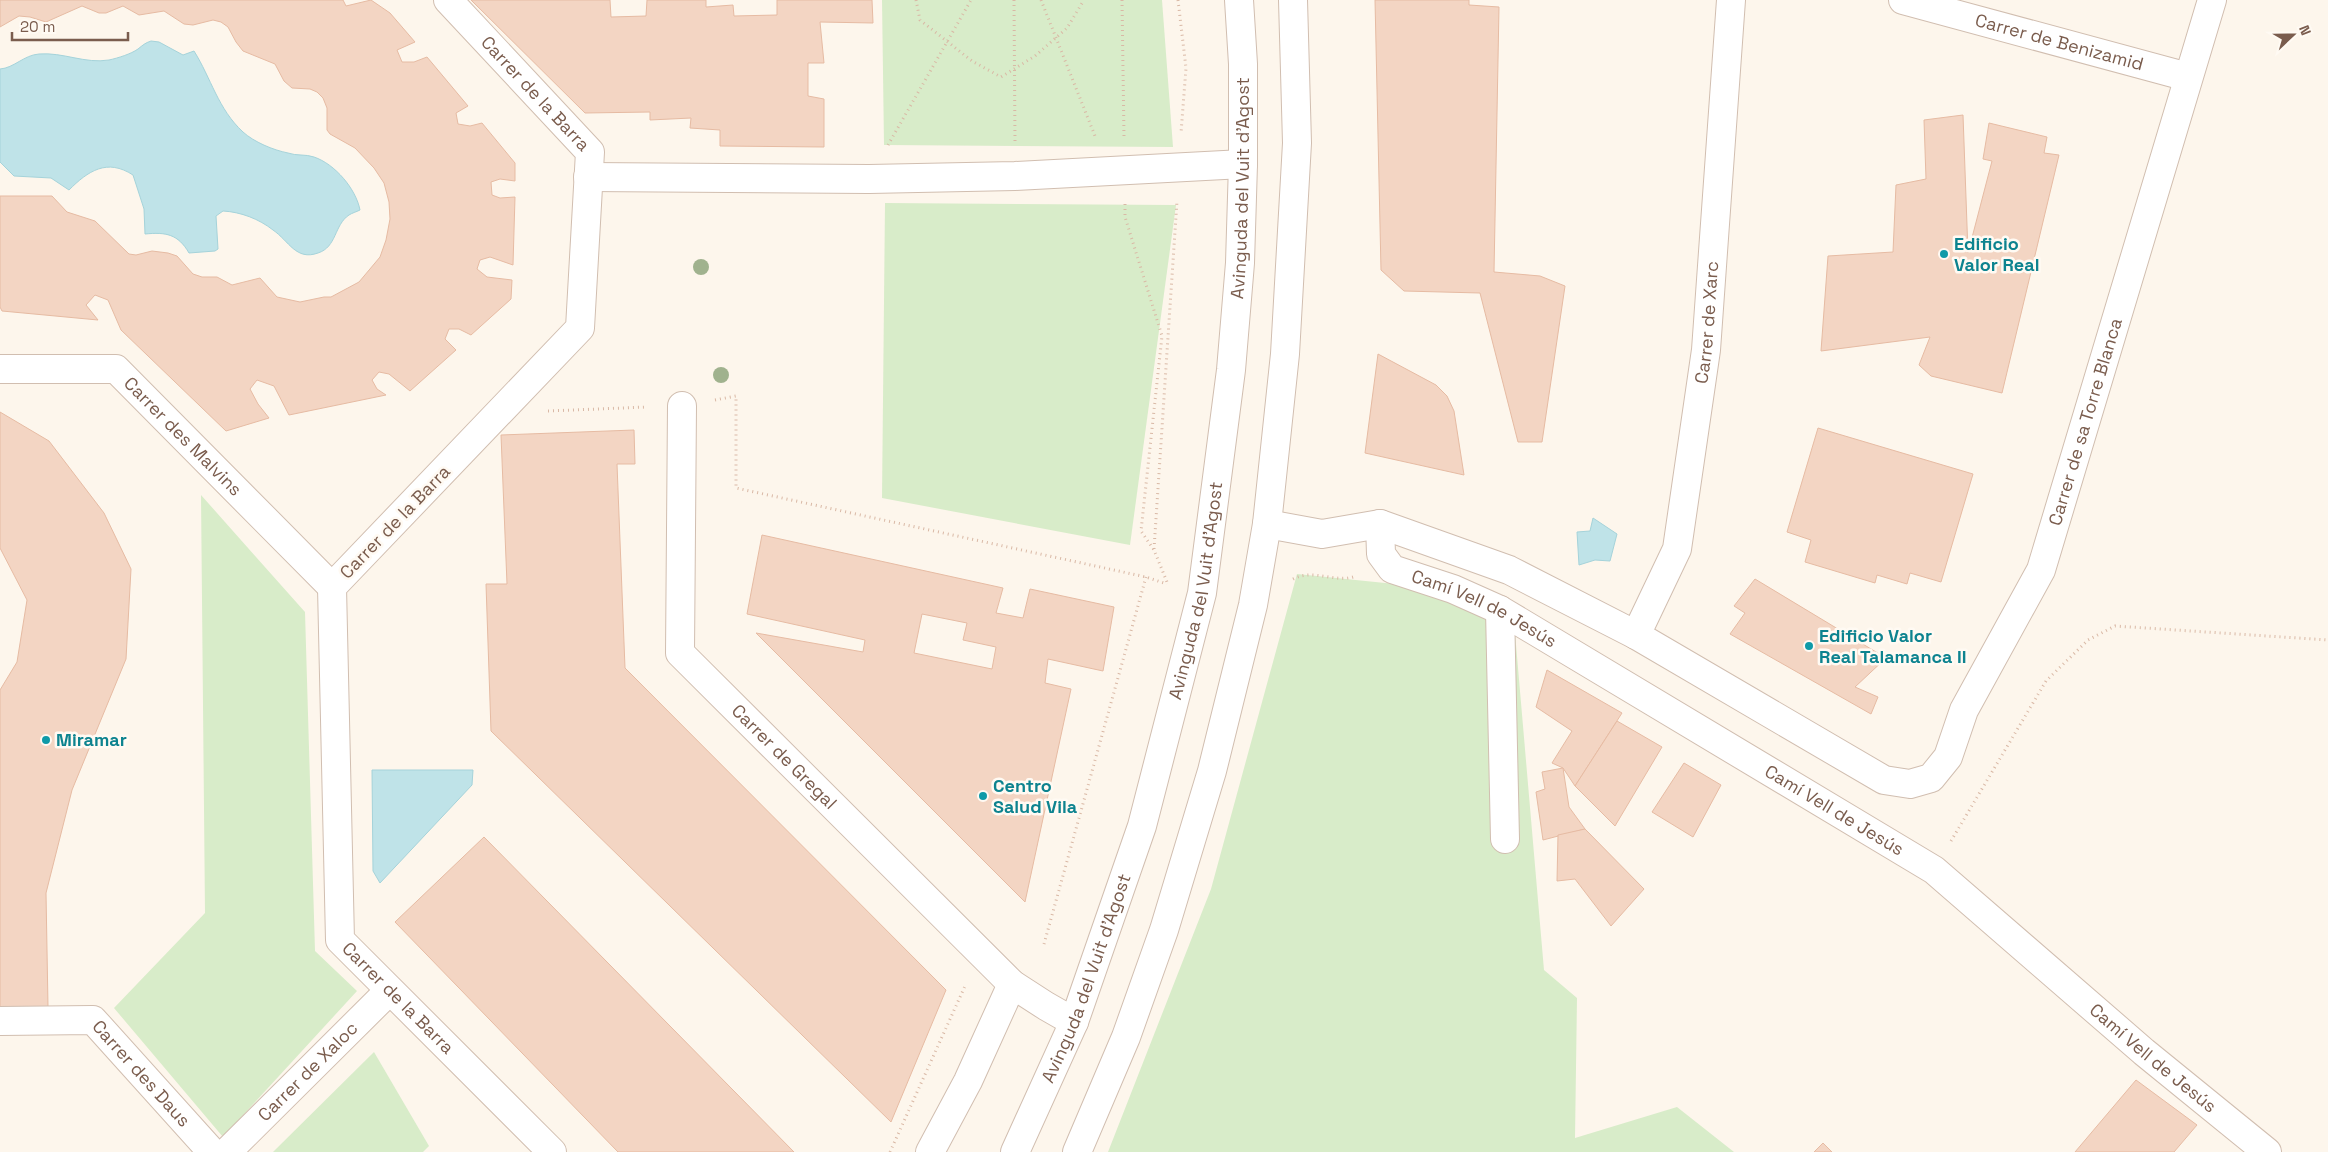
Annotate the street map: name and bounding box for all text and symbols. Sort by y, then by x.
street label: Carrer de Benizamid [1973,8,2146,75]
scale bar [12,10,129,42]
north arrow [2268,10,2318,60]
text: 20 m [20,17,55,36]
text: N [2295,22,2315,38]
street label: Carrer de la Barra [476,31,595,156]
street label: Avinguda del Vuit d'Agost [1225,77,1254,300]
place label: Edificio Valor Real [1954,232,2039,276]
marker: Edificio Valor Real [1938,248,1950,260]
street label: Carrer de Xarc [1689,260,1723,385]
street label: Carrer de sa Torre Blanca [2043,315,2127,528]
street label: Carrer des Malvins [119,372,247,501]
street label: Carrer de la Barra [334,460,455,583]
street label: Avinguda del Vuit d'Agost [1163,480,1227,702]
street label: Camí Vell de Jesús [1409,564,1561,652]
place label: Edificio Valor Real Talamanca II [1819,624,1967,668]
marker: Edificio Valor Real Talamanca II [1803,640,1815,652]
street label: Carrer de Gregal [727,699,842,814]
place label: Miramar [56,728,127,751]
marker: Miramar [40,734,52,746]
street label: Camí Vell de Jesús [1761,759,1909,860]
place label: Centro Salud Vila [993,774,1078,818]
marker: Centro Salud Vila [977,790,989,802]
street label: Avinguda del Vuit d'Agost [1036,870,1136,1086]
street label: Carrer de la Barra [337,937,459,1059]
street label: Camí Vell de Jesús [2085,998,2222,1117]
street label: Carrer des Daus [87,1015,196,1131]
street label: Carrer de Xaloc [253,1017,363,1126]

